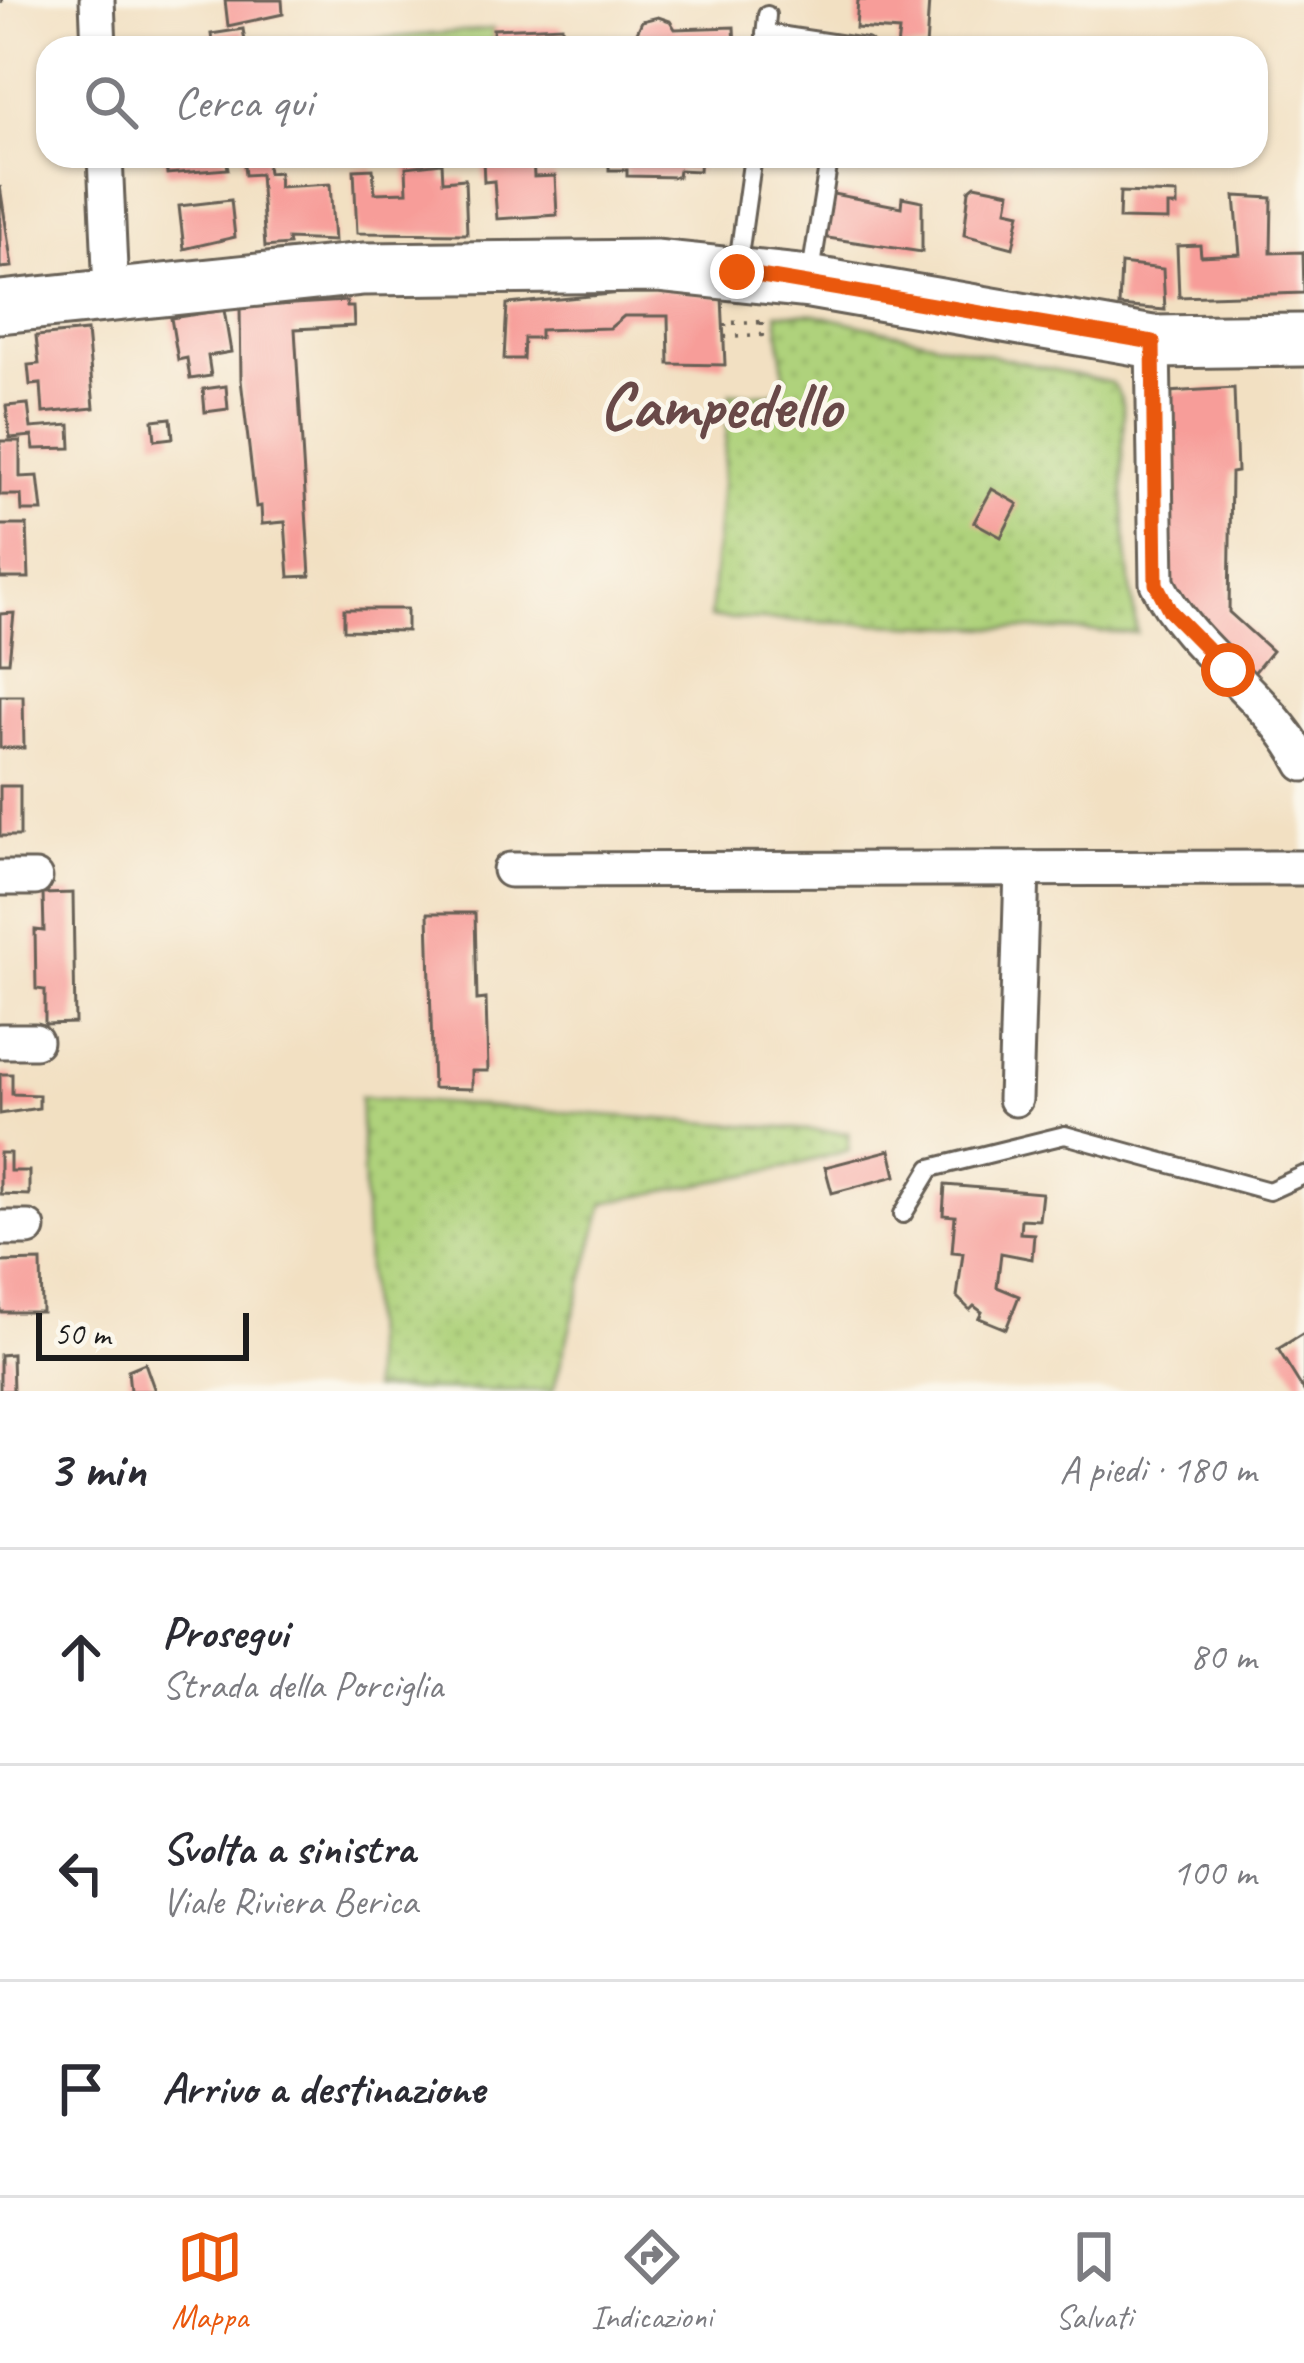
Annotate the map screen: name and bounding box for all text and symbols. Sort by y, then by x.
search box [36,36,1268,168]
icon: search [78,69,144,135]
text: Cerca qui [174,74,313,131]
route end [710,245,764,299]
district label: Campedello [599,364,845,447]
route start [1201,643,1255,697]
scale bar [36,1307,249,1360]
text: 50 m [54,1313,110,1355]
text: 3 min [48,1437,146,1501]
text: A piedi · 180 m [1060,1445,1256,1494]
text: Prosegui [162,1604,288,1661]
icon: ahead [48,1624,114,1690]
text: 80 m [1190,1632,1256,1681]
text: Strada della Porciglia [162,1661,443,1710]
text: Svolta a sinistra [162,1820,415,1877]
icon: left [48,1840,114,1906]
text: 100 m [1172,1848,1256,1897]
text: Viale Riviera Berica [162,1877,418,1926]
icon: arrive [48,2056,114,2122]
text: Arrivo a destinazione [162,2060,485,2117]
tab: Mappa [172,2224,248,2338]
tab: Indicazioni [591,2224,713,2338]
tab: Salvati [1056,2224,1132,2338]

